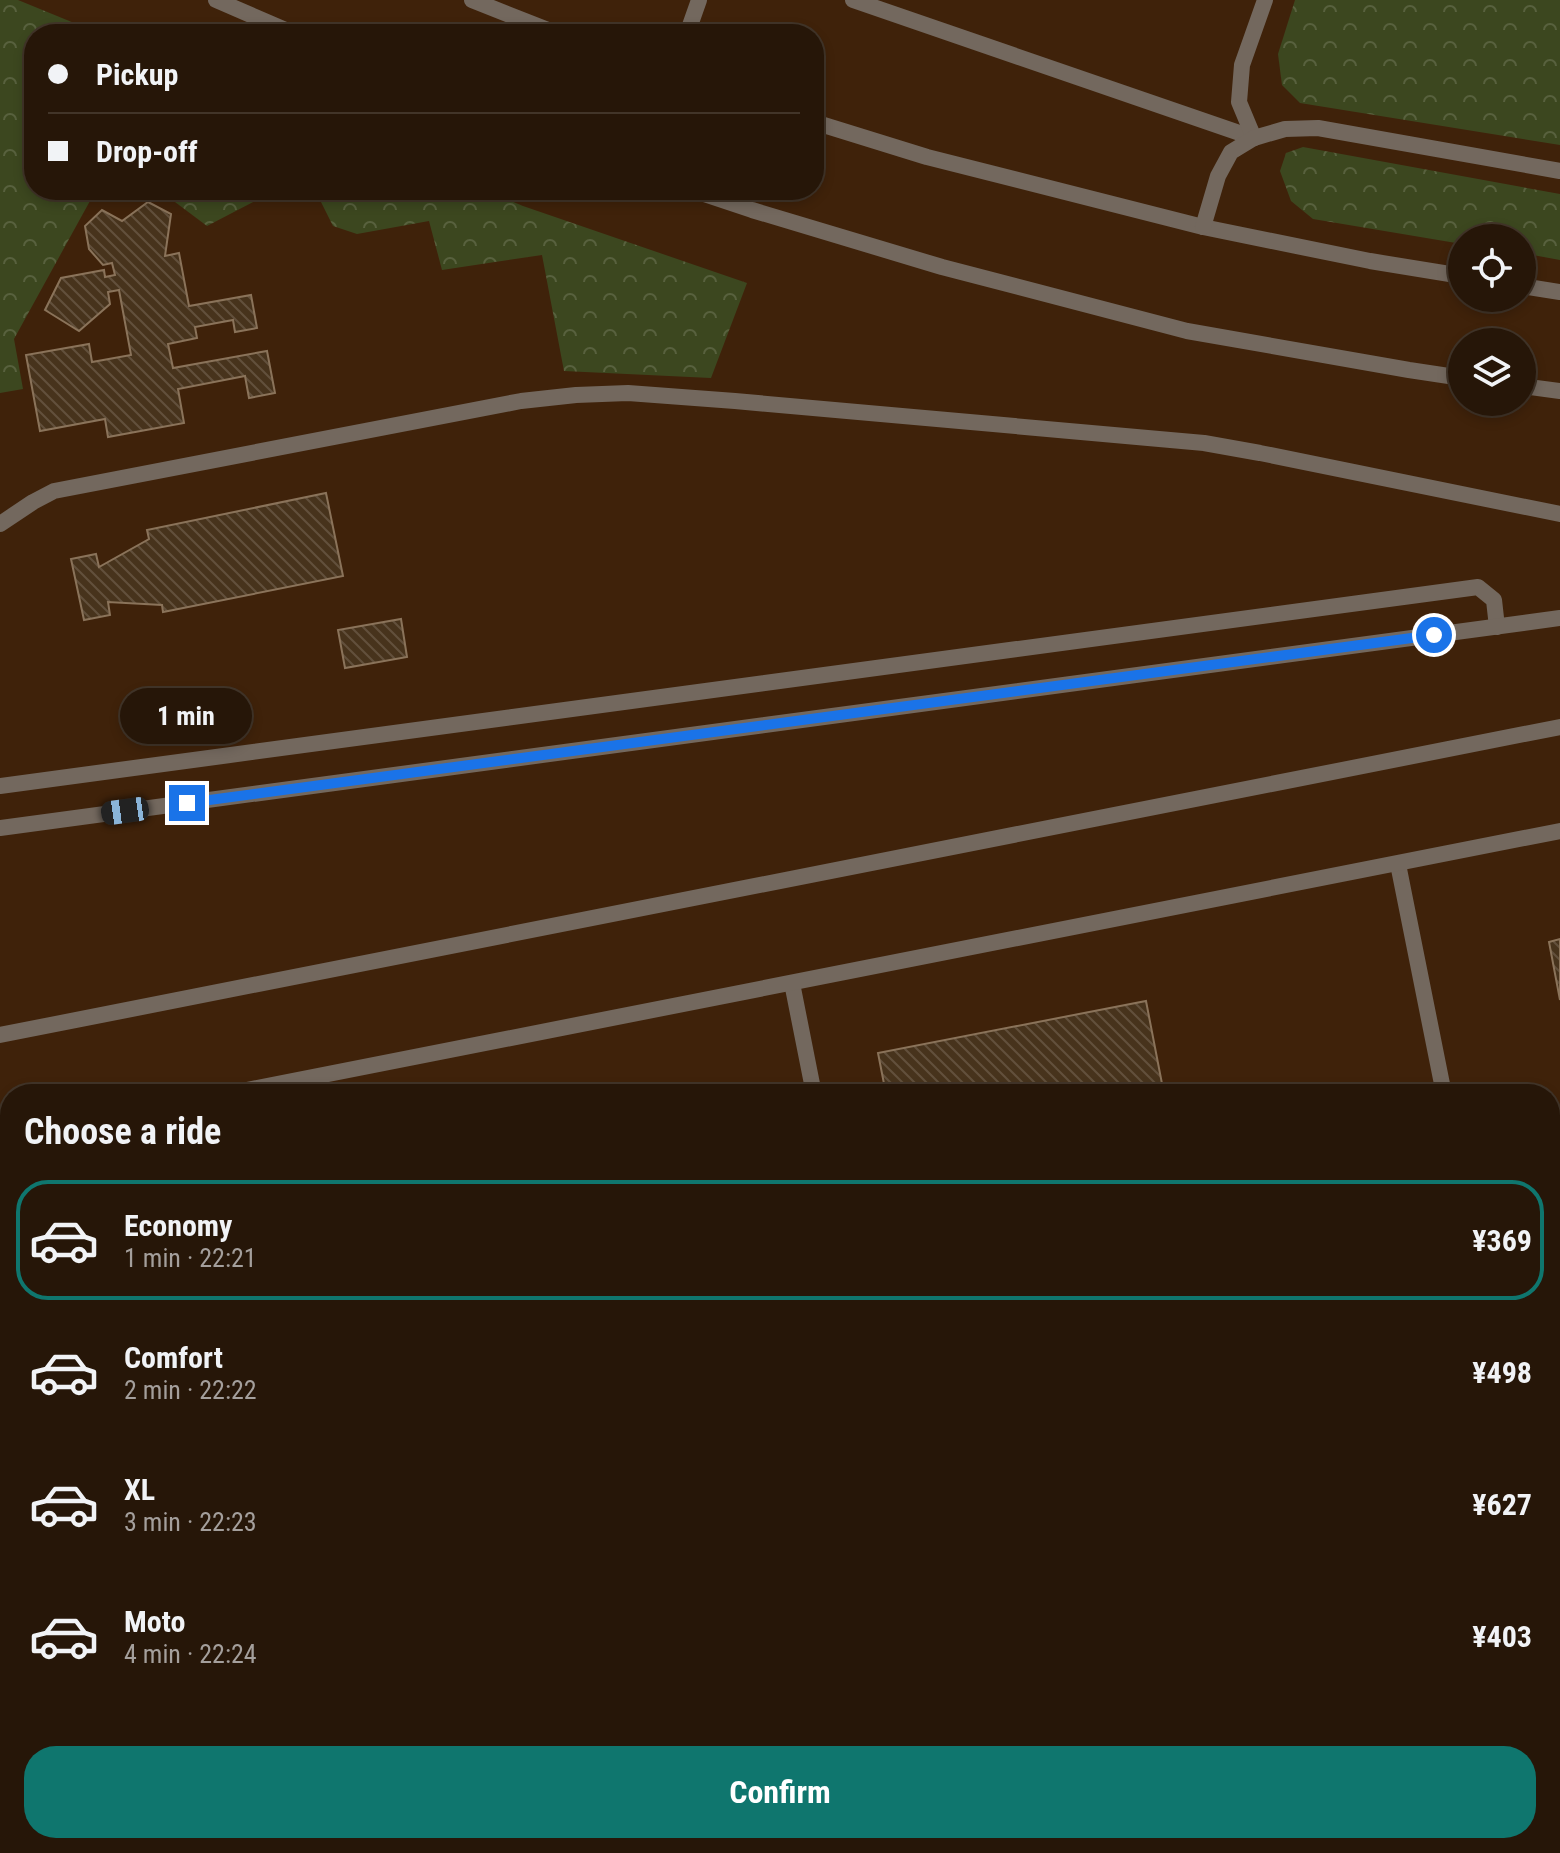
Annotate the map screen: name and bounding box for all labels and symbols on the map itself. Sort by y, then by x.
route start [1416,617,1452,653]
callout: 1 min [121,687,253,743]
route end [169,785,205,821]
car [100,796,150,826]

